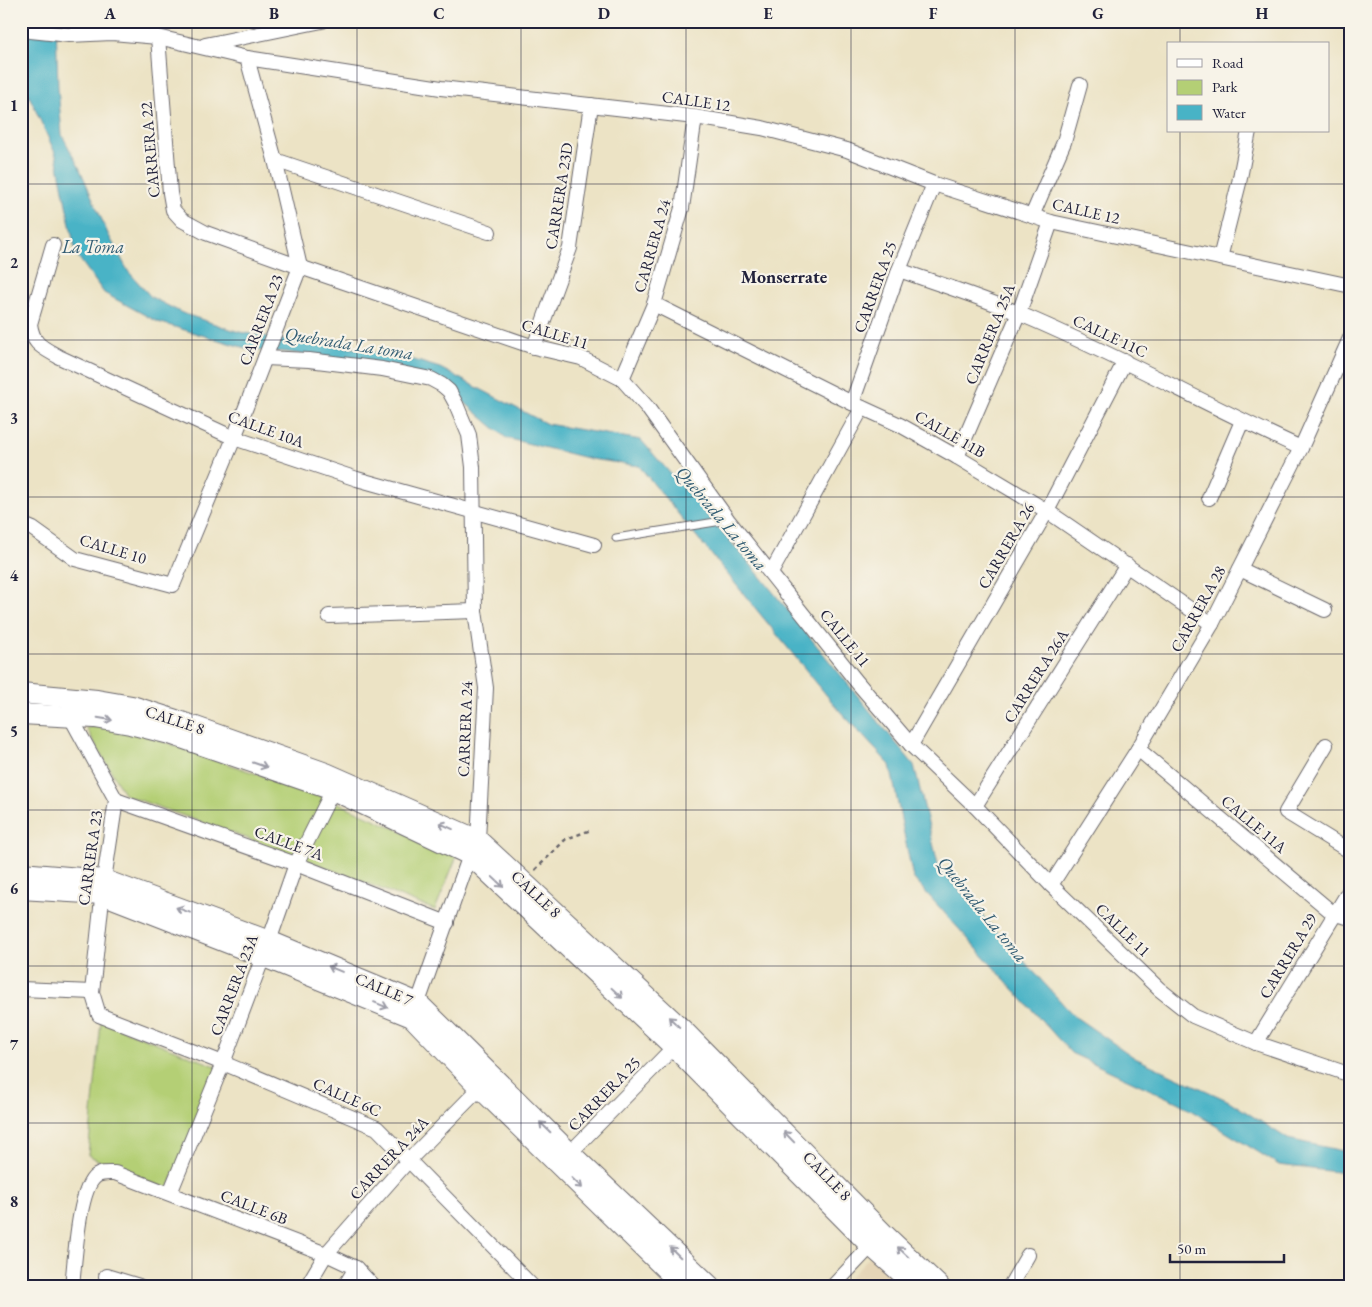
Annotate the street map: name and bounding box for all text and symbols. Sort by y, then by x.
text: A [103,3,116,24]
text: B [269,3,279,24]
text: C [433,3,445,24]
text: D [598,3,610,24]
text: E [763,3,773,24]
text: F [929,3,938,24]
text: G [1092,3,1104,24]
text: H [1256,3,1269,24]
legend [1167,42,1330,132]
text: Road [1212,53,1244,72]
text: Park [1212,77,1239,96]
street label: CALLE 12 [661,86,732,116]
text: 1 [10,95,18,116]
street label: CARRERA 22 [135,101,165,199]
text: Water [1212,103,1246,122]
street label: CARRERA 23D [540,141,578,251]
street label: CALLE 12 [1050,193,1122,229]
street label: CARRERA 24 [629,197,675,295]
water label: La Toma [61,235,124,258]
street label: CARRERA 25 [849,238,901,336]
text: 2 [10,252,19,273]
district label: Monserrate [741,265,828,288]
street label: CARRERA 23 [234,271,288,369]
street label: CARRERA 25A [960,280,1020,388]
street label: CALLE 11C [1069,310,1151,362]
street label: CALLE 11 [519,314,591,354]
water label: Quebrada La toma [283,321,415,365]
street label: CALLE 10A [225,405,308,453]
street label: CALLE 11B [911,405,989,463]
text: 3 [10,408,18,429]
water label: Quebrada La toma [671,461,773,576]
street label: CARRERA 26 [973,499,1039,593]
street label: CALLE 10 [77,529,149,569]
street label: CARRERA 28 [1166,562,1231,656]
text: 4 [10,565,19,586]
street label: CALLE 11 [815,605,875,671]
street label: CARRERA 26A [999,624,1074,727]
street label: CARRERA 24 [453,680,477,777]
street label: CALLE 8 [143,701,208,740]
one-way arrow [96,715,112,725]
text: 5 [10,721,18,742]
one-way arrow [252,761,268,770]
street label: CALLE 11A [1217,790,1292,858]
street label: CARRERA 23 [73,809,107,907]
one-way arrow [439,820,454,830]
street label: CALLE 7A [252,821,327,866]
water label: Quebrada La toma [932,851,1033,967]
street label: CALLE 8 [507,866,566,923]
one-way arrow [492,876,505,888]
text: 6 [10,878,19,899]
street label: CALLE 11 [1091,899,1155,961]
one-way arrow [176,905,192,914]
street label: CARRERA 29 [1254,909,1322,1003]
street label: CARRERA 23A [205,930,263,1039]
one-way arrow [328,963,343,973]
street label: CALLE 7 [352,967,416,1011]
one-way arrow [610,987,623,999]
one-way arrow [373,1000,388,1010]
one-way arrow [668,1016,681,1028]
text: 7 [10,1034,19,1055]
street label: CARRERA 25 [563,1052,645,1136]
street label: CALLE 6C [310,1073,384,1121]
street label: CARRERA 24A [345,1111,434,1204]
one-way arrow [539,1122,551,1134]
one-way arrow [783,1131,795,1144]
street label: CALLE 8 [798,1147,856,1205]
one-way arrow [571,1177,584,1189]
street label: CALLE 6B [217,1185,291,1229]
text: 8 [10,1191,18,1212]
scale bar [1170,1232,1283,1264]
text: 50 m [1177,1239,1206,1258]
one-way arrow [668,1246,681,1258]
one-way arrow [897,1246,910,1258]

